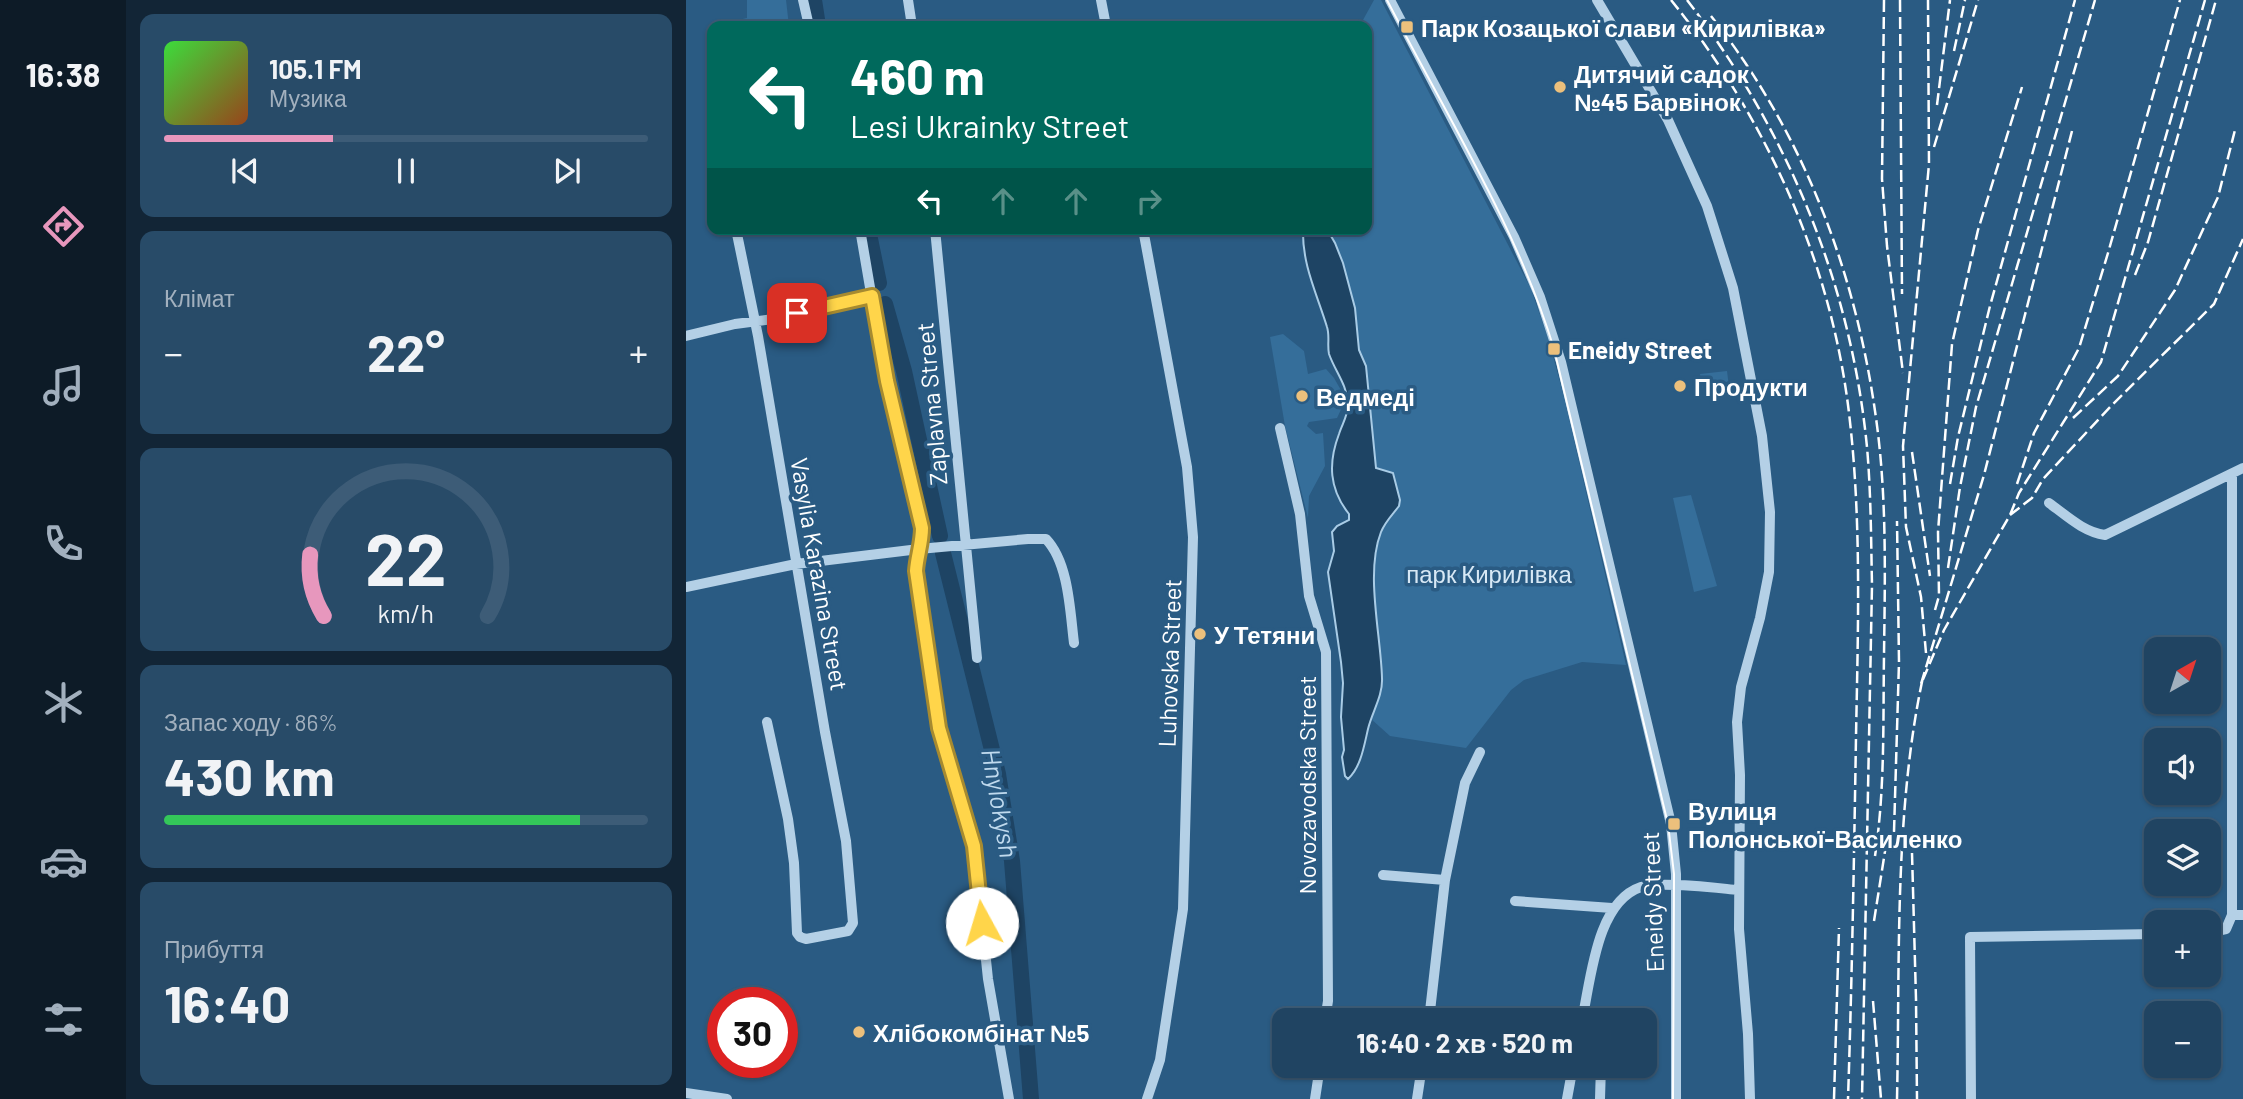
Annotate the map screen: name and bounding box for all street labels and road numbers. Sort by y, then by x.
street label: Zaplavna Street [909,321,953,487]
street label: Vasylia Karazina Street [785,455,855,693]
street label: Luhovska Street [1152,578,1186,748]
street label: Novozavodska Street [1292,676,1321,894]
street label: Eneidy Street [1635,831,1669,973]

